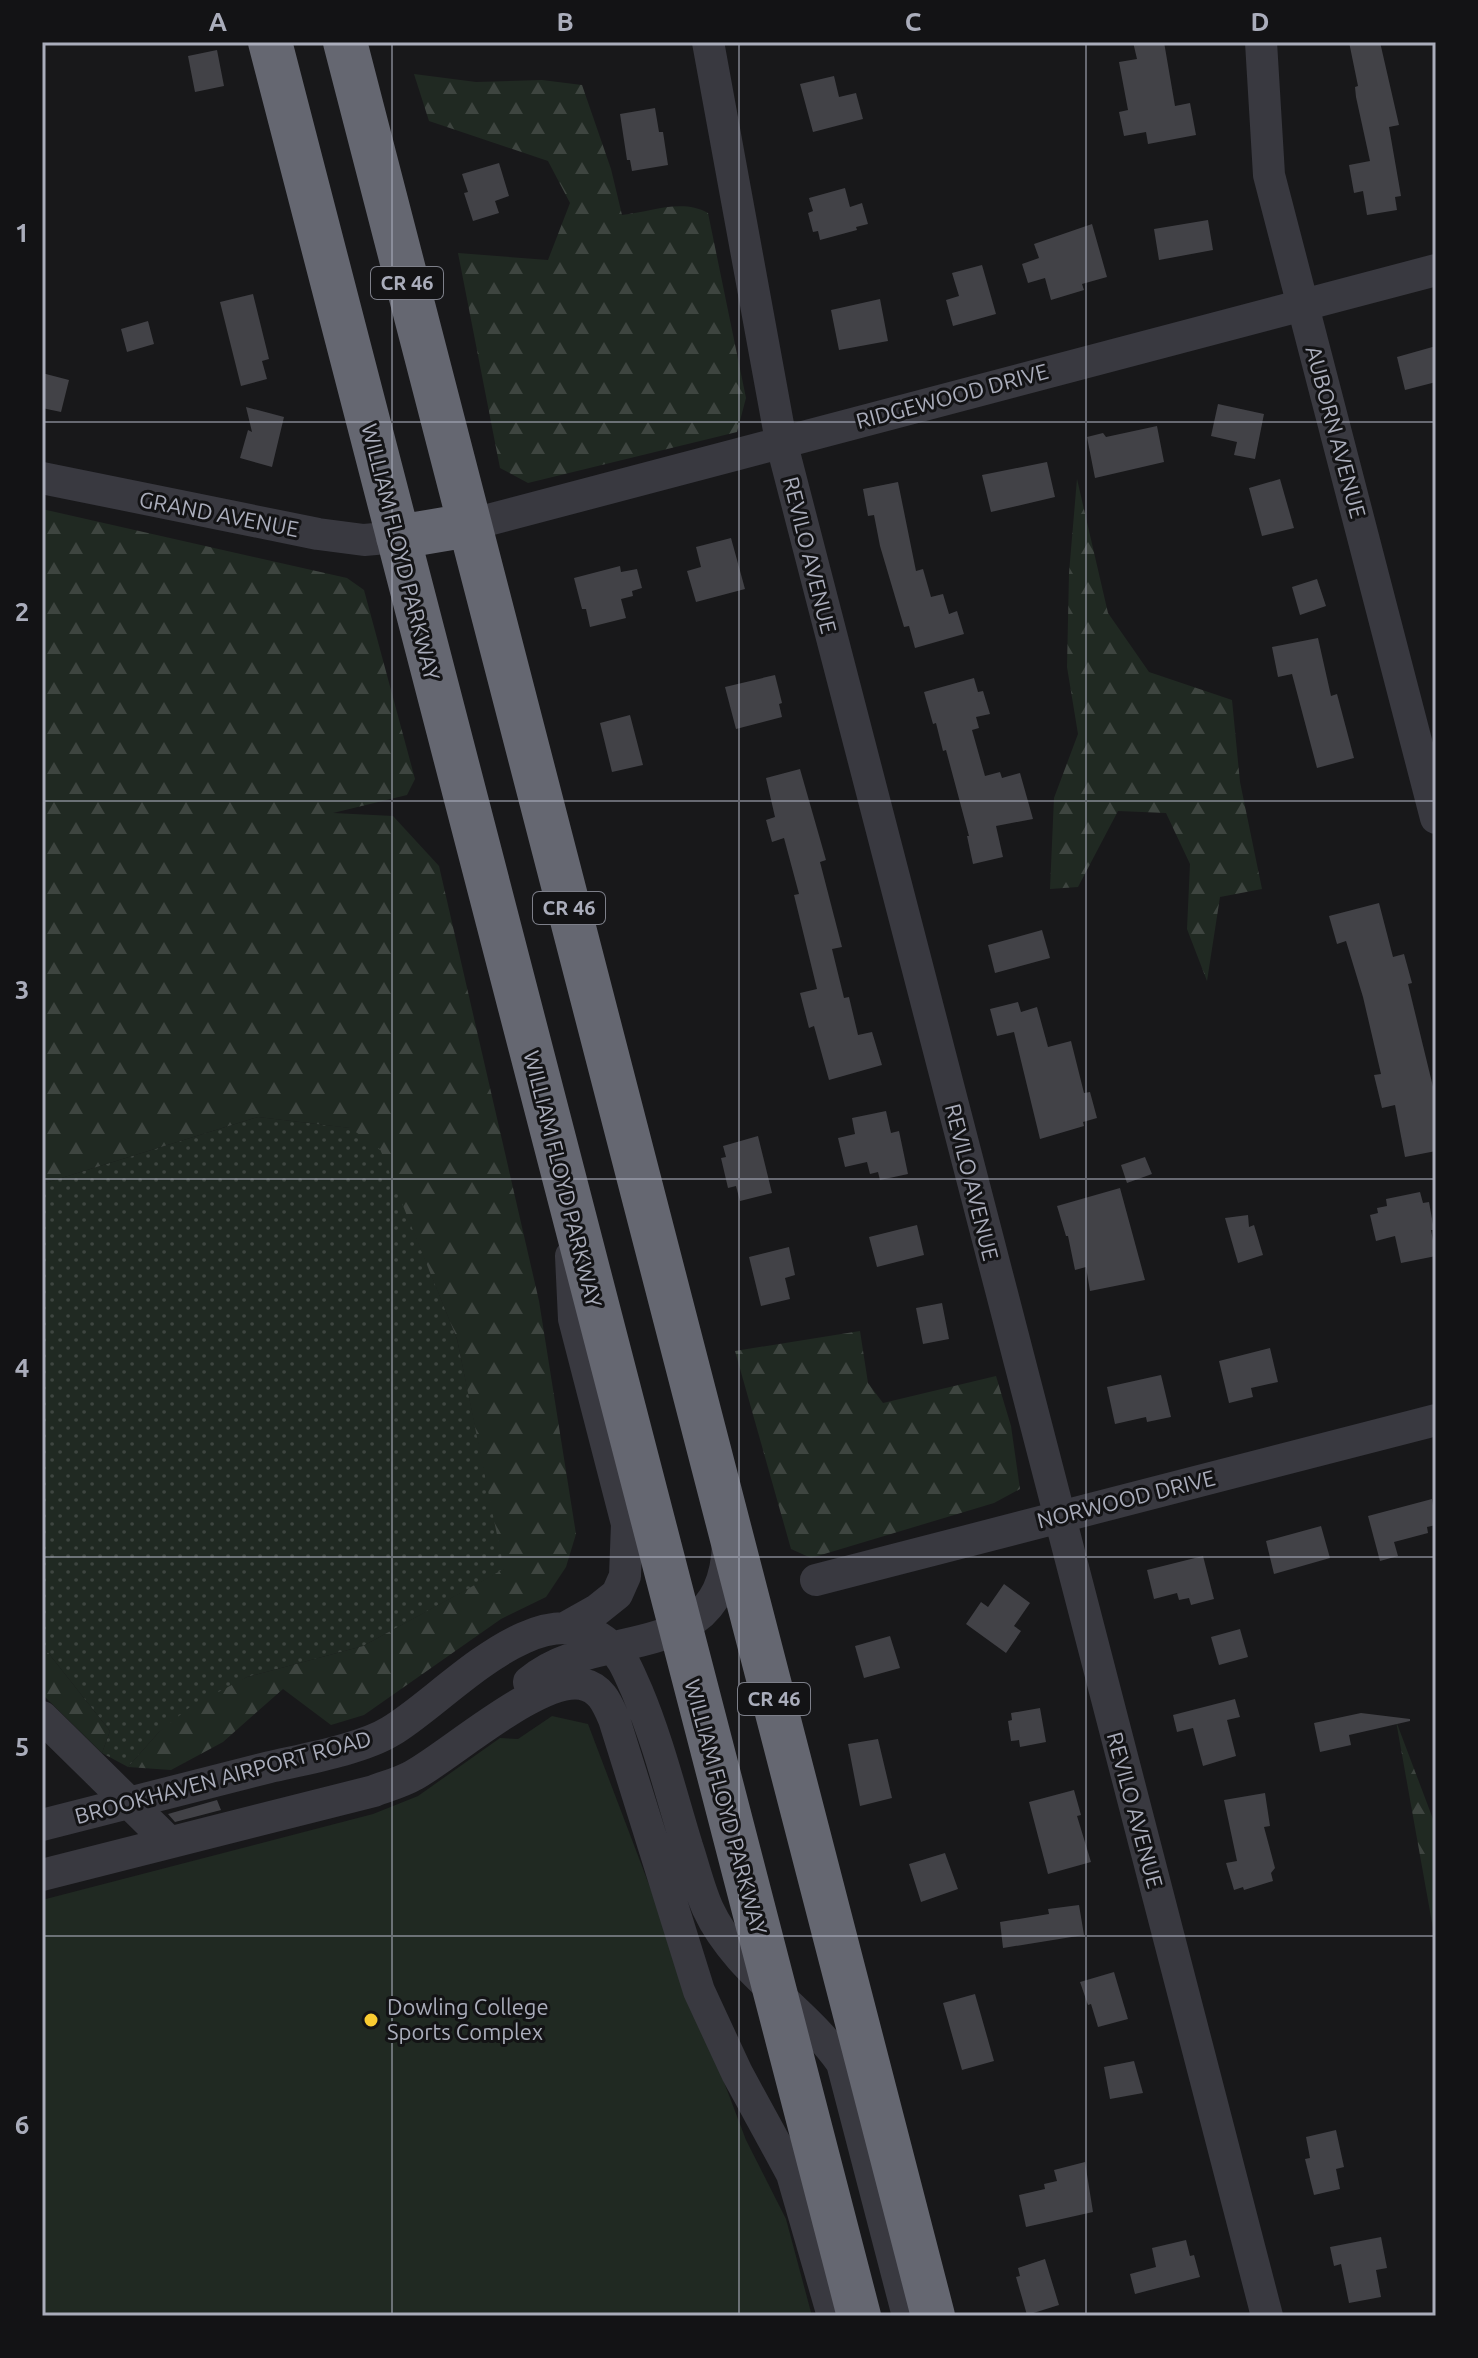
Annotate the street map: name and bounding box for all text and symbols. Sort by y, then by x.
text: A [209,7,228,36]
text: B [556,7,574,36]
text: C [905,7,922,36]
text: D [1251,7,1269,36]
text: 1 [15,218,29,247]
road number: CR 46 [371,267,443,299]
street label: AUBORN AVENUE [1301,343,1372,521]
street label: RIDGEWOOD DRIVE [853,358,1051,433]
street label: WILLIAM FLOYD PARKWAY [357,421,446,683]
street label: REVILO AVENUE [779,474,842,636]
street label: GRAND AVENUE [137,486,301,541]
text: 2 [15,597,29,626]
road number: CR 46 [533,892,605,924]
text: 3 [15,975,29,1004]
street label: WILLIAM FLOYD PARKWAY [519,1048,608,1310]
street label: REVILO AVENUE [941,1101,1004,1263]
text: 4 [15,1353,29,1382]
street label: NORWOOD DRIVE [1034,1464,1218,1533]
street label: WILLIAM FLOYD PARKWAY [680,1676,773,1938]
road number: CR 46 [738,1683,810,1715]
street label: BROOKHAVEN AIRPORT ROAD [72,1725,374,1828]
street label: REVILO AVENUE [1103,1729,1168,1891]
text: 5 [15,1732,29,1761]
place label: Dowling College Sports Complex [387,1994,549,2044]
marker: Dowling College Sports Complex [362,2011,380,2029]
text: 6 [15,2110,29,2139]

